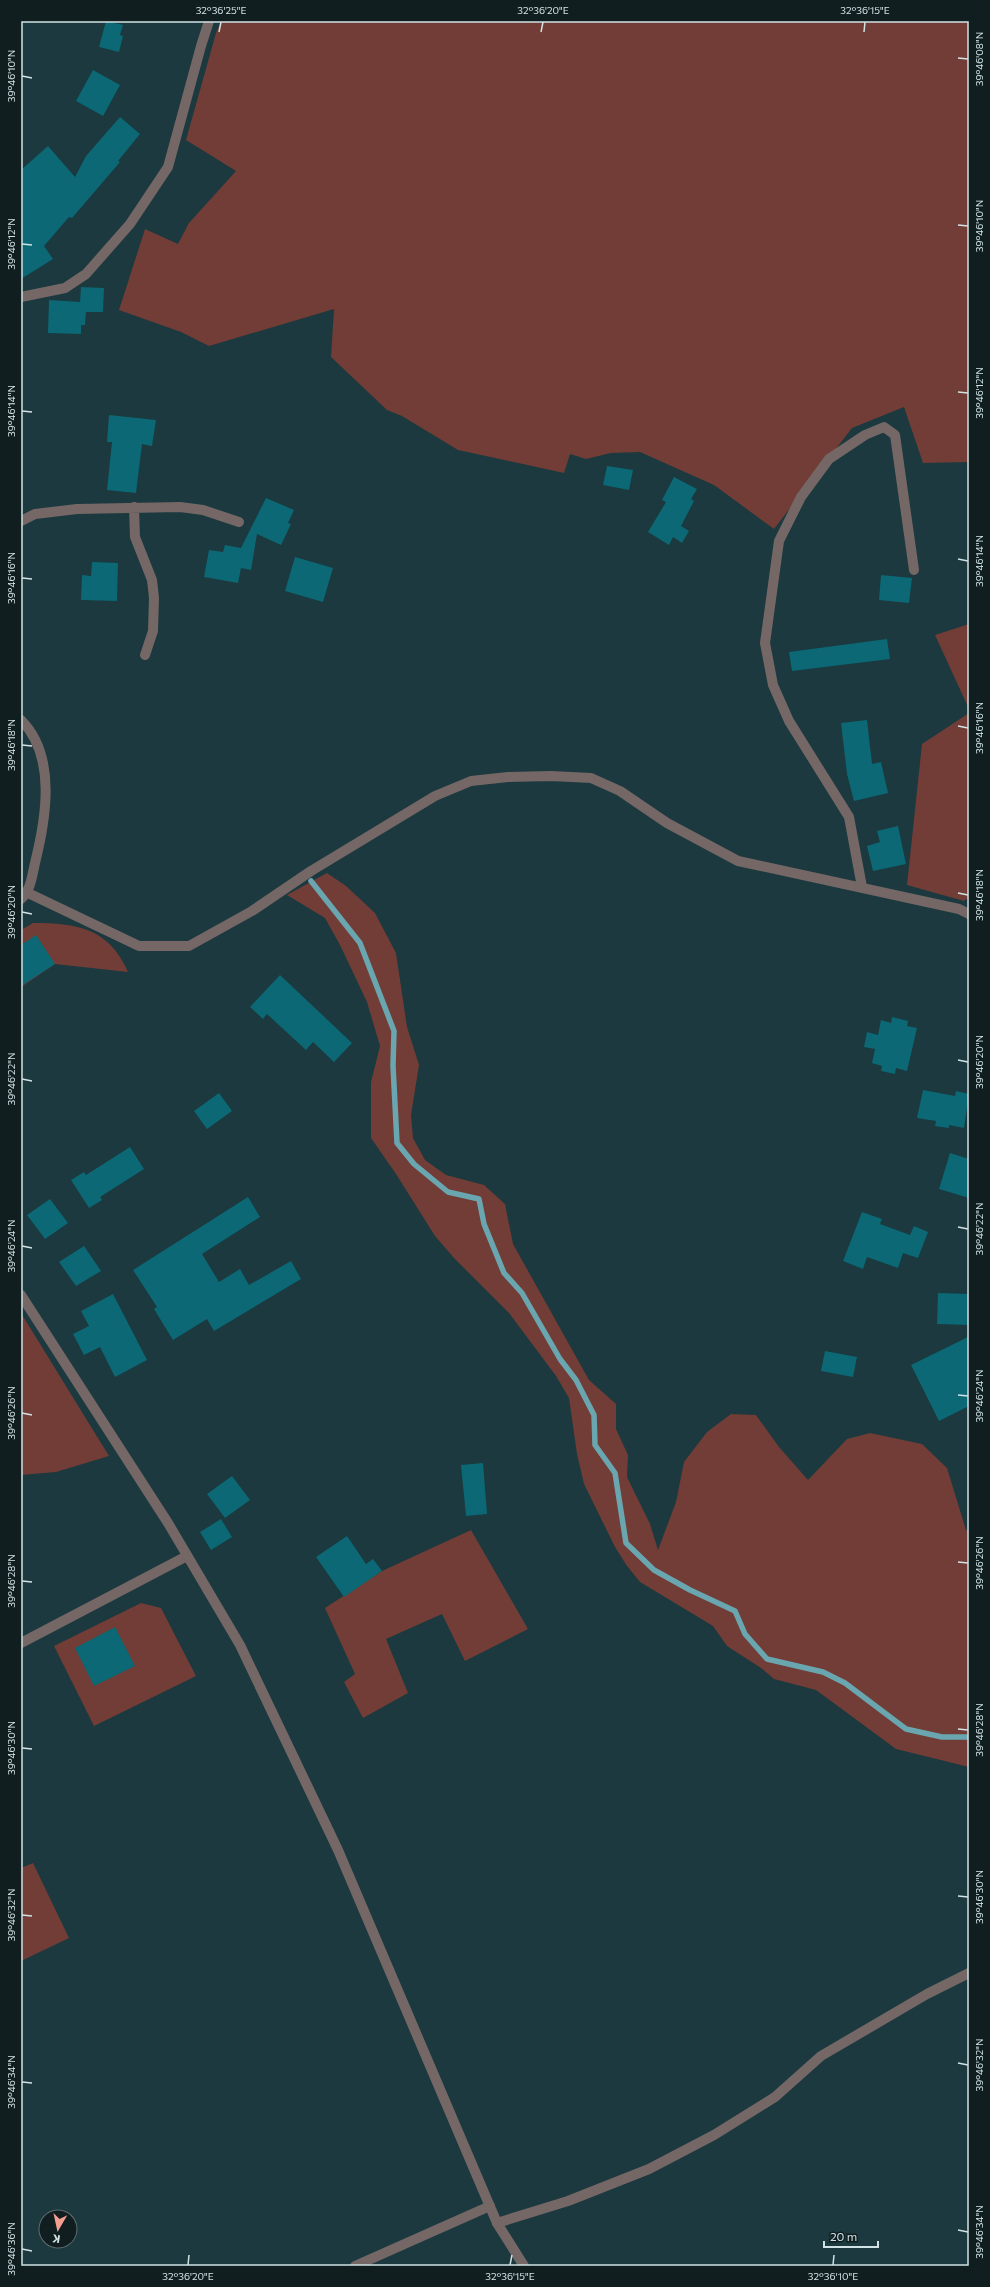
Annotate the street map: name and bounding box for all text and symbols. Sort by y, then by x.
text: 32°36'25"E [196,4,246,16]
text: 32°36'20"E [517,4,569,16]
text: 32°36'15"E [840,4,890,16]
text: 39°46'08"N [973,32,985,86]
text: 39°46'10"N [5,50,17,102]
text: 39°46'10"N [973,200,985,252]
text: 39°46'12"N [5,218,17,270]
text: 39°46'12"N [973,367,985,419]
text: 39°46'14"N [5,385,17,437]
text: 39°46'14"N [973,535,985,587]
text: 39°46'16"N [5,552,17,604]
text: 39°46'16"N [973,702,985,754]
text: 39°46'18"N [5,719,17,771]
text: 39°46'18"N [973,869,985,921]
text: 39°46'20"N [5,885,17,939]
text: 39°46'20"N [973,1035,985,1089]
text: 39°46'22"N [5,1053,17,1105]
text: 39°46'22"N [973,1203,985,1255]
text: 39°46'24"N [5,1219,17,1273]
text: 39°46'24"N [973,1369,985,1423]
text: 39°46'26"N [5,1386,17,1440]
text: 39°46'26"N [973,1536,985,1590]
text: 39°46'28"N [5,1554,17,1608]
text: 39°46'28"N [973,1703,985,1757]
text: 39°46'30"N [5,1721,17,1775]
text: 39°46'30"N [973,1870,985,1924]
text: 39°46'32"N [5,1888,17,1942]
text: 39°46'32"N [973,2038,985,2092]
text: 39°46'34"N [5,2055,17,2109]
text: 39°46'34"N [973,2205,985,2259]
north arrow [38,2209,78,2249]
text: 39°46'36"N [5,2222,17,2276]
scale bar [824,2223,878,2249]
text: 20 m [830,2229,857,2243]
text: K [51,2232,61,2246]
text: 32°36'20"E [162,2270,214,2282]
text: 32°36'15"E [485,2270,535,2282]
text: 32°36'10"E [808,2270,858,2282]

